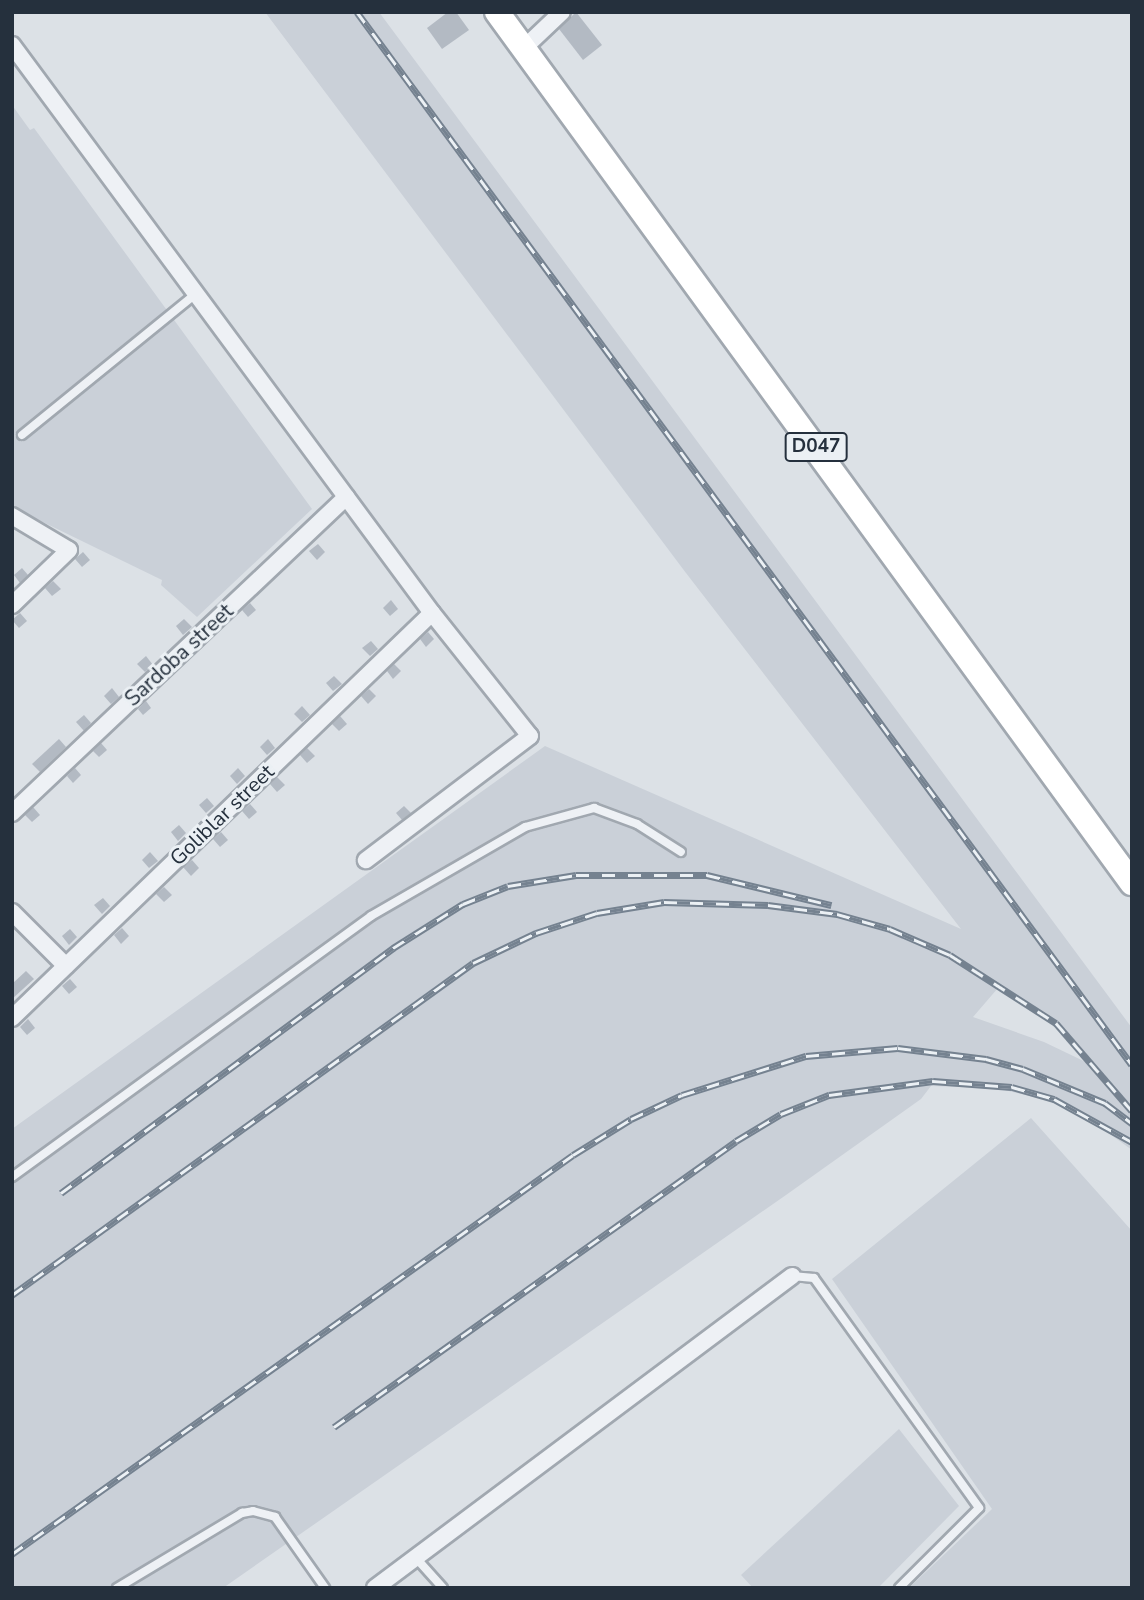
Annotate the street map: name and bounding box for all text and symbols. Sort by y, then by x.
road number: D047 [784,432,848,462]
street label: Sardoba street [120,599,238,711]
street label: Goliblar street [165,759,279,871]

